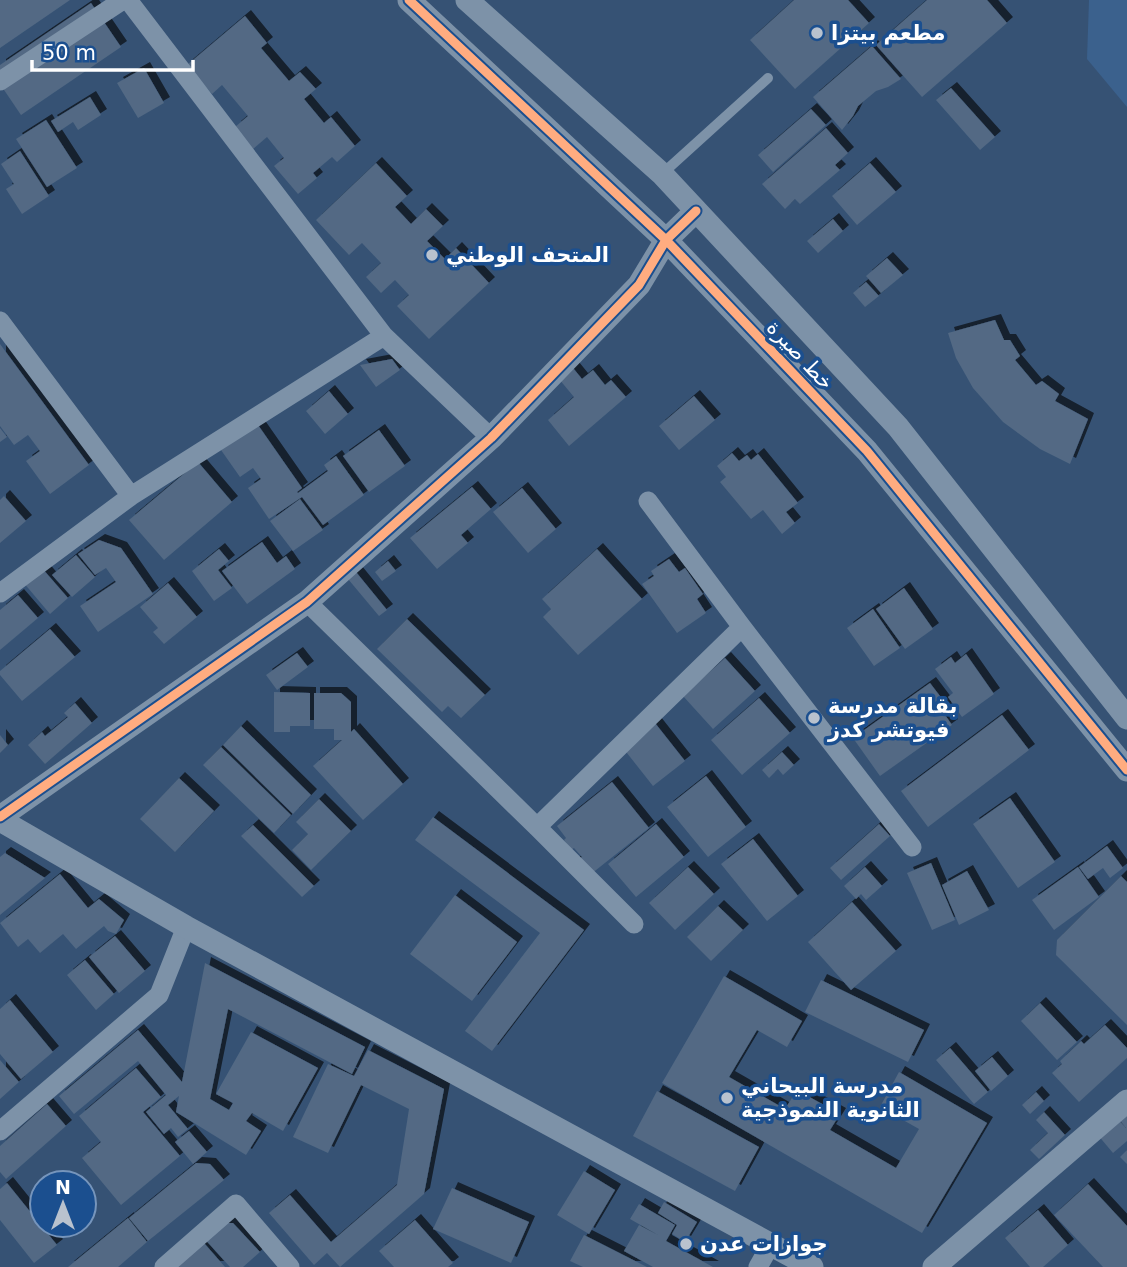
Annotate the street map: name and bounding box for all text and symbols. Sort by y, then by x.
place label: مطعم بيتزا [831,21,945,45]
marker: مطعم بيتزا [809,25,825,41]
scale bar [32,28,192,72]
text: 50 m [42,41,96,65]
place label: المتحف الوطني [446,243,609,267]
marker: المتحف الوطني [424,247,440,263]
street label: خط صيرة [762,315,838,395]
place label: بقالة مدرسة فيوتشر كدز [827,694,957,742]
marker: بقالة مدرسة فيوتشر كدز [806,710,822,726]
place label: مدرسة البيحاني الثانوية النموذجية [741,1074,920,1122]
marker: مدرسة البيحاني الثانوية النموذجية [719,1090,735,1106]
north arrow [28,1169,98,1239]
text: N [55,1176,71,1198]
place label: جوازات عدن [700,1232,828,1256]
marker: جوازات عدن [678,1236,694,1252]

